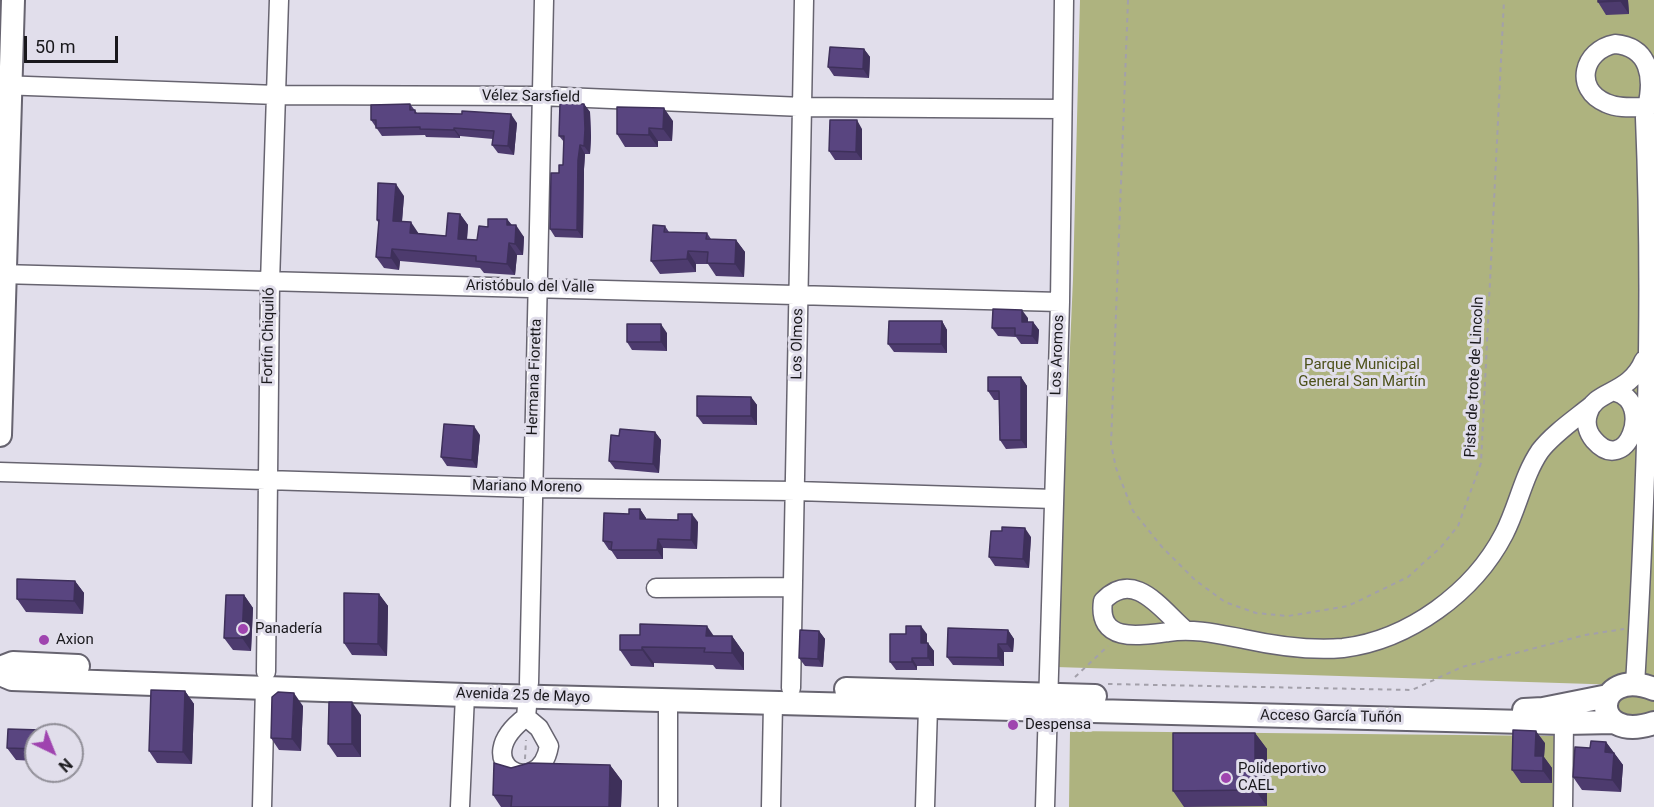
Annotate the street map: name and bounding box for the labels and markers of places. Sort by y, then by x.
place label: Panadería [255,620,322,638]
marker: Panadería [236,622,250,636]
place label: Axion [56,631,94,649]
marker: Axion [37,633,51,647]
place label: Despensa [1025,716,1091,734]
marker: Despensa [1006,718,1020,732]
place label: Polideportivo CAEL [1238,760,1326,795]
marker: Polideportivo CAEL [1219,771,1233,785]

